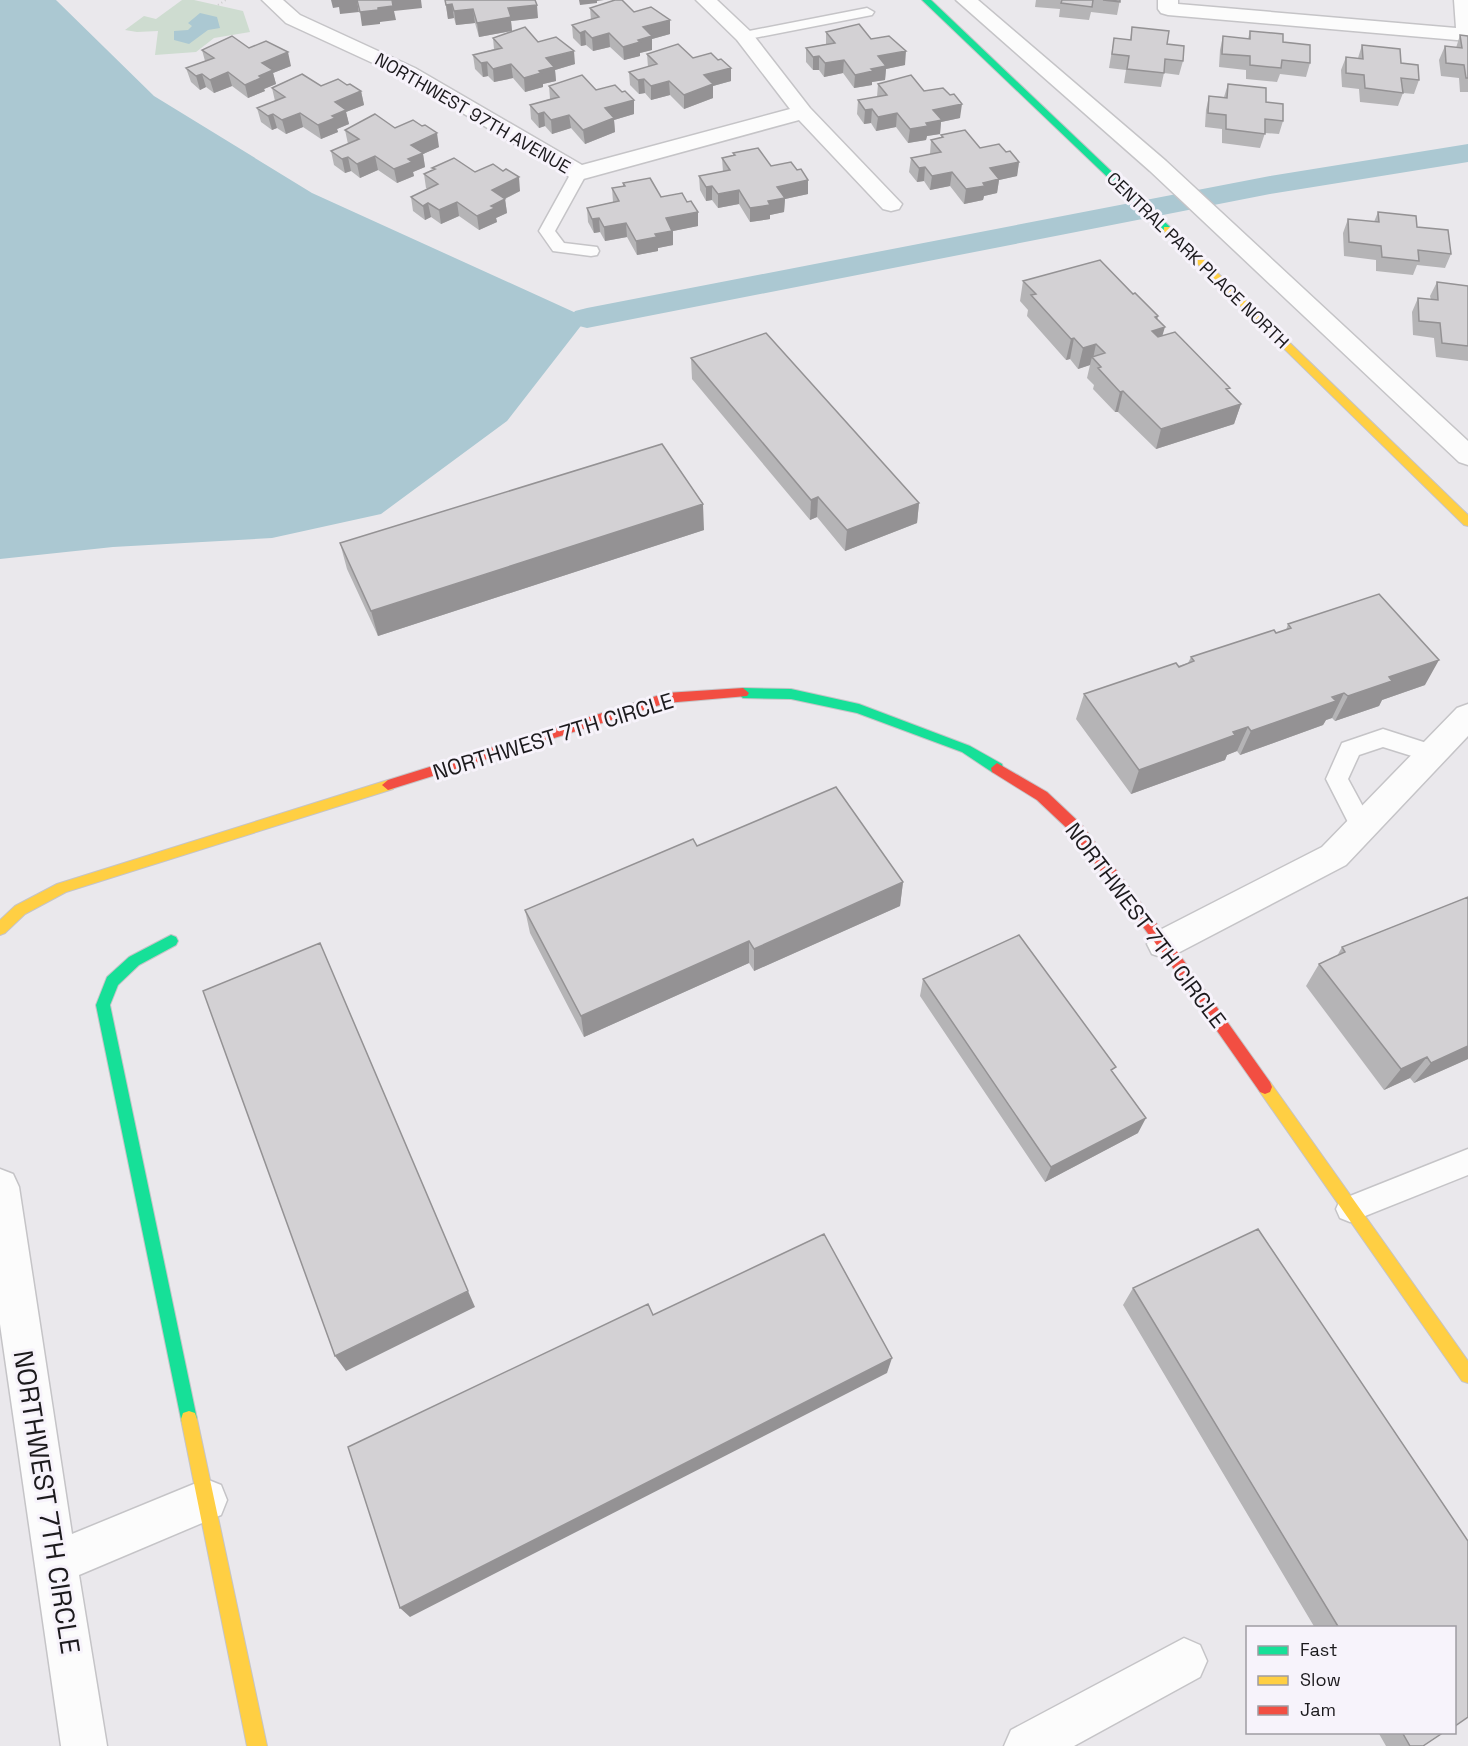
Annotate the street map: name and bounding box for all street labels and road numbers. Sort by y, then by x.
street label: NORTHWEST 97TH AVENUE [371,48,575,178]
street label: CENTRAL PARK PLACE NORTH [1102,167,1294,353]
street label: NORTHWEST 7TH CIRCLE [429,686,677,786]
street label: NORTHWEST 7TH CIRCLE [1060,817,1232,1033]
street label: NORTHWEST 7TH CIRCLE [6,1348,88,1656]

